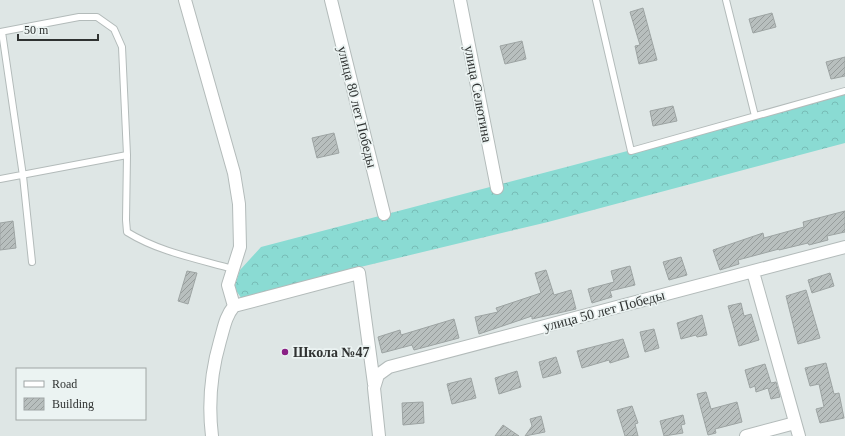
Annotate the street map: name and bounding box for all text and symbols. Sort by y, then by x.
scale bar [18,16,98,42]
text: 50 m [24,23,49,37]
street label: улица Селютина [461,44,495,144]
street label: улица 80 лет Победы [335,45,380,170]
street label: улица 50 лет Победы [542,287,667,334]
place label: Школа №47 [293,345,370,360]
marker: Школа №47 [280,347,290,357]
legend [16,368,146,420]
text: Road [52,377,77,391]
text: Building [52,397,94,411]

